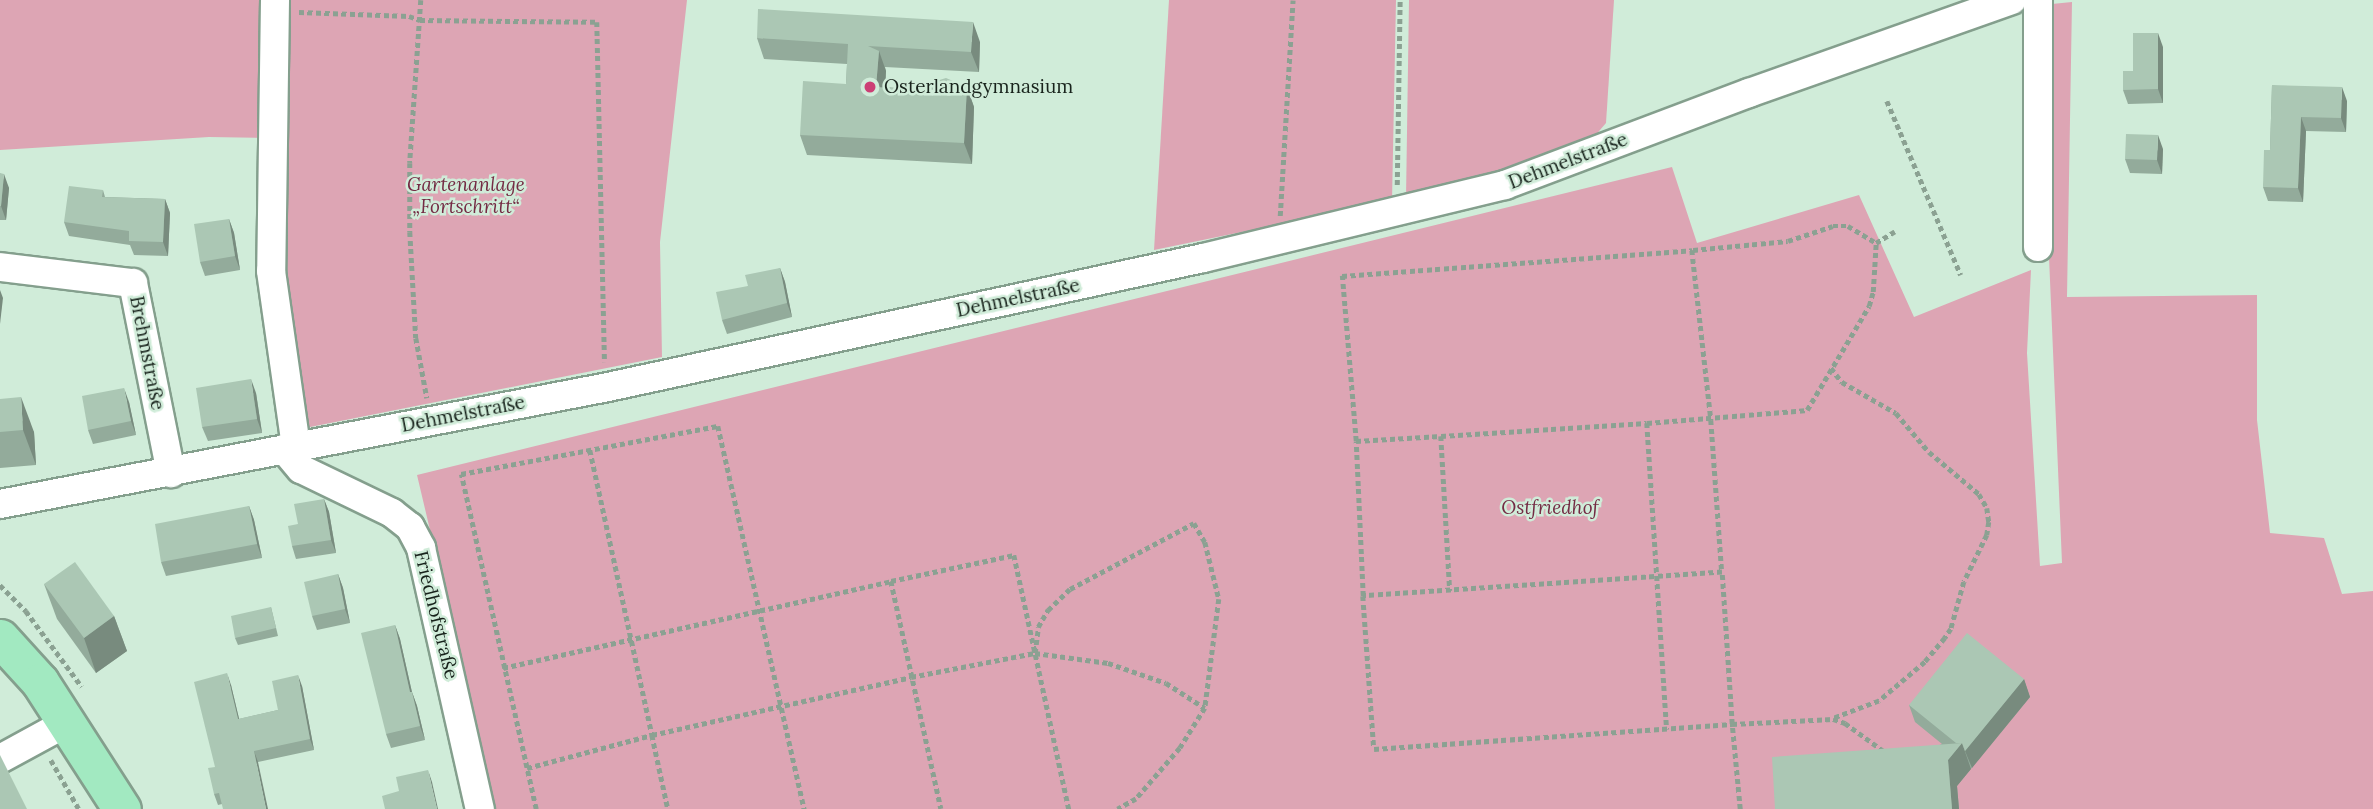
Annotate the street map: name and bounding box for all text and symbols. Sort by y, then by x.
place label: Osterlandgymnasium [884,76,1073,98]
marker: Osterlandgymnasium [862,79,878,95]
street label: Dehmelstraße [1505,128,1631,194]
park label: Gartenanlage „Fortschritt“ [407,174,525,218]
street label: Dehmelstraße [954,274,1082,322]
street label: Brehmstraße [125,294,169,412]
street label: Dehmelstraße [399,391,527,437]
park label: Ostfriedhof [1501,497,1599,519]
street label: Friedhofstraße [409,548,463,682]

